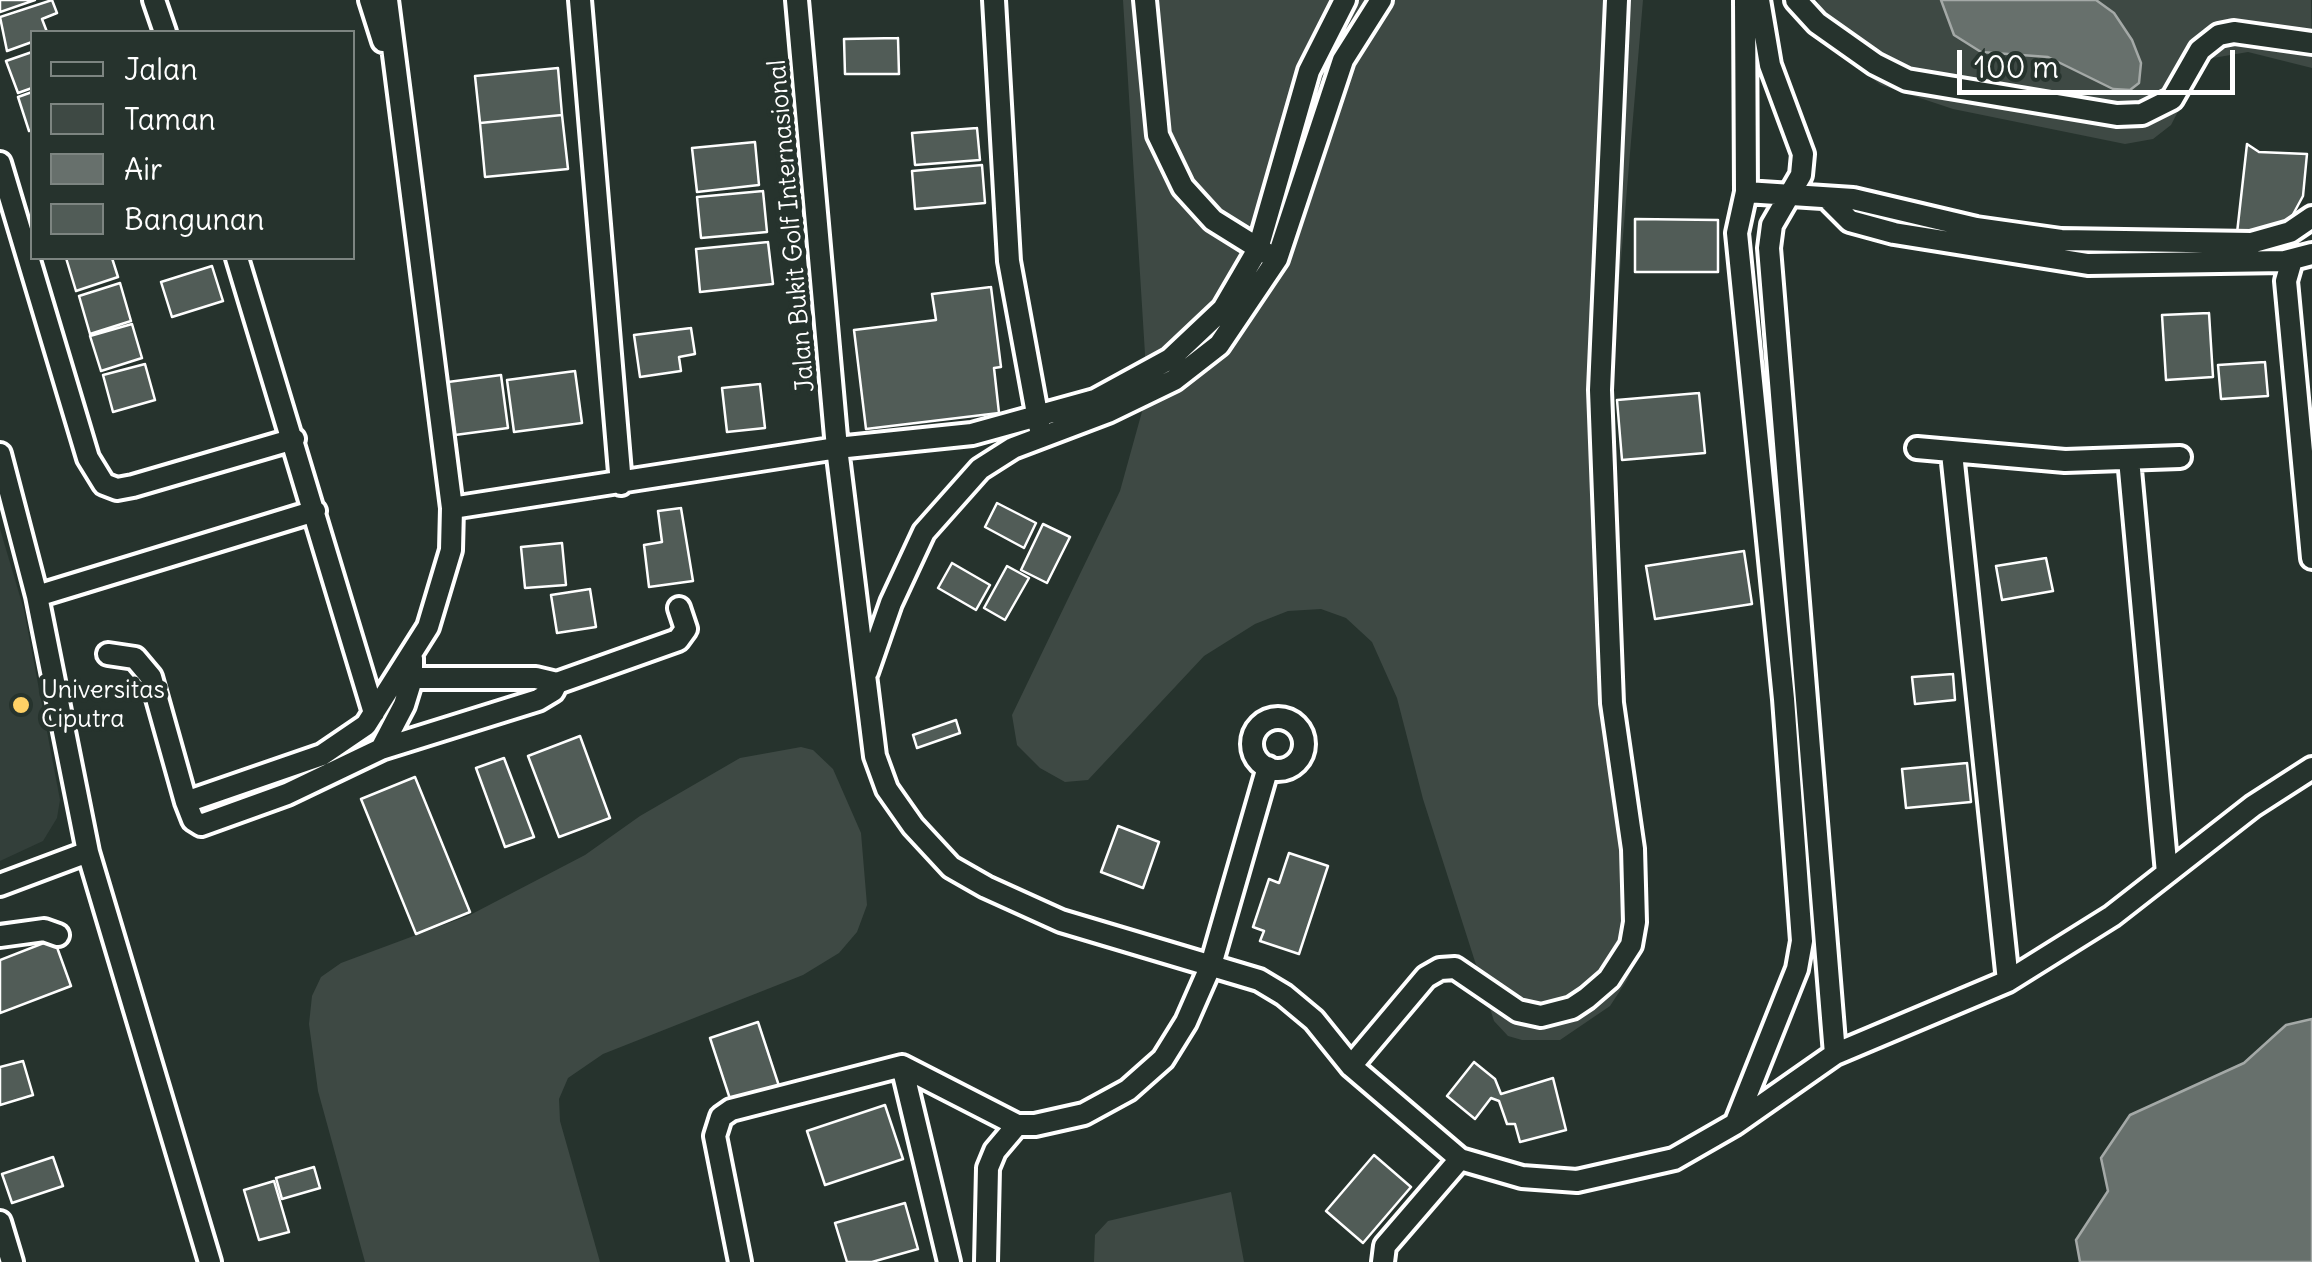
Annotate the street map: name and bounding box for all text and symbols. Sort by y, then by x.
legend [30,30,355,260]
scale bar [1962,30,2240,92]
text: 100 m [1974,48,2059,86]
text: Jalan [124,50,198,88]
street label: Jalan Bukit Golf Internasional [763,58,821,394]
text: Taman [124,100,216,138]
text: Air [124,150,162,188]
text: Bangunan [124,200,264,238]
place label: Universitas Ciputra [41,676,165,735]
marker: Universitas Ciputra [10,694,32,716]

